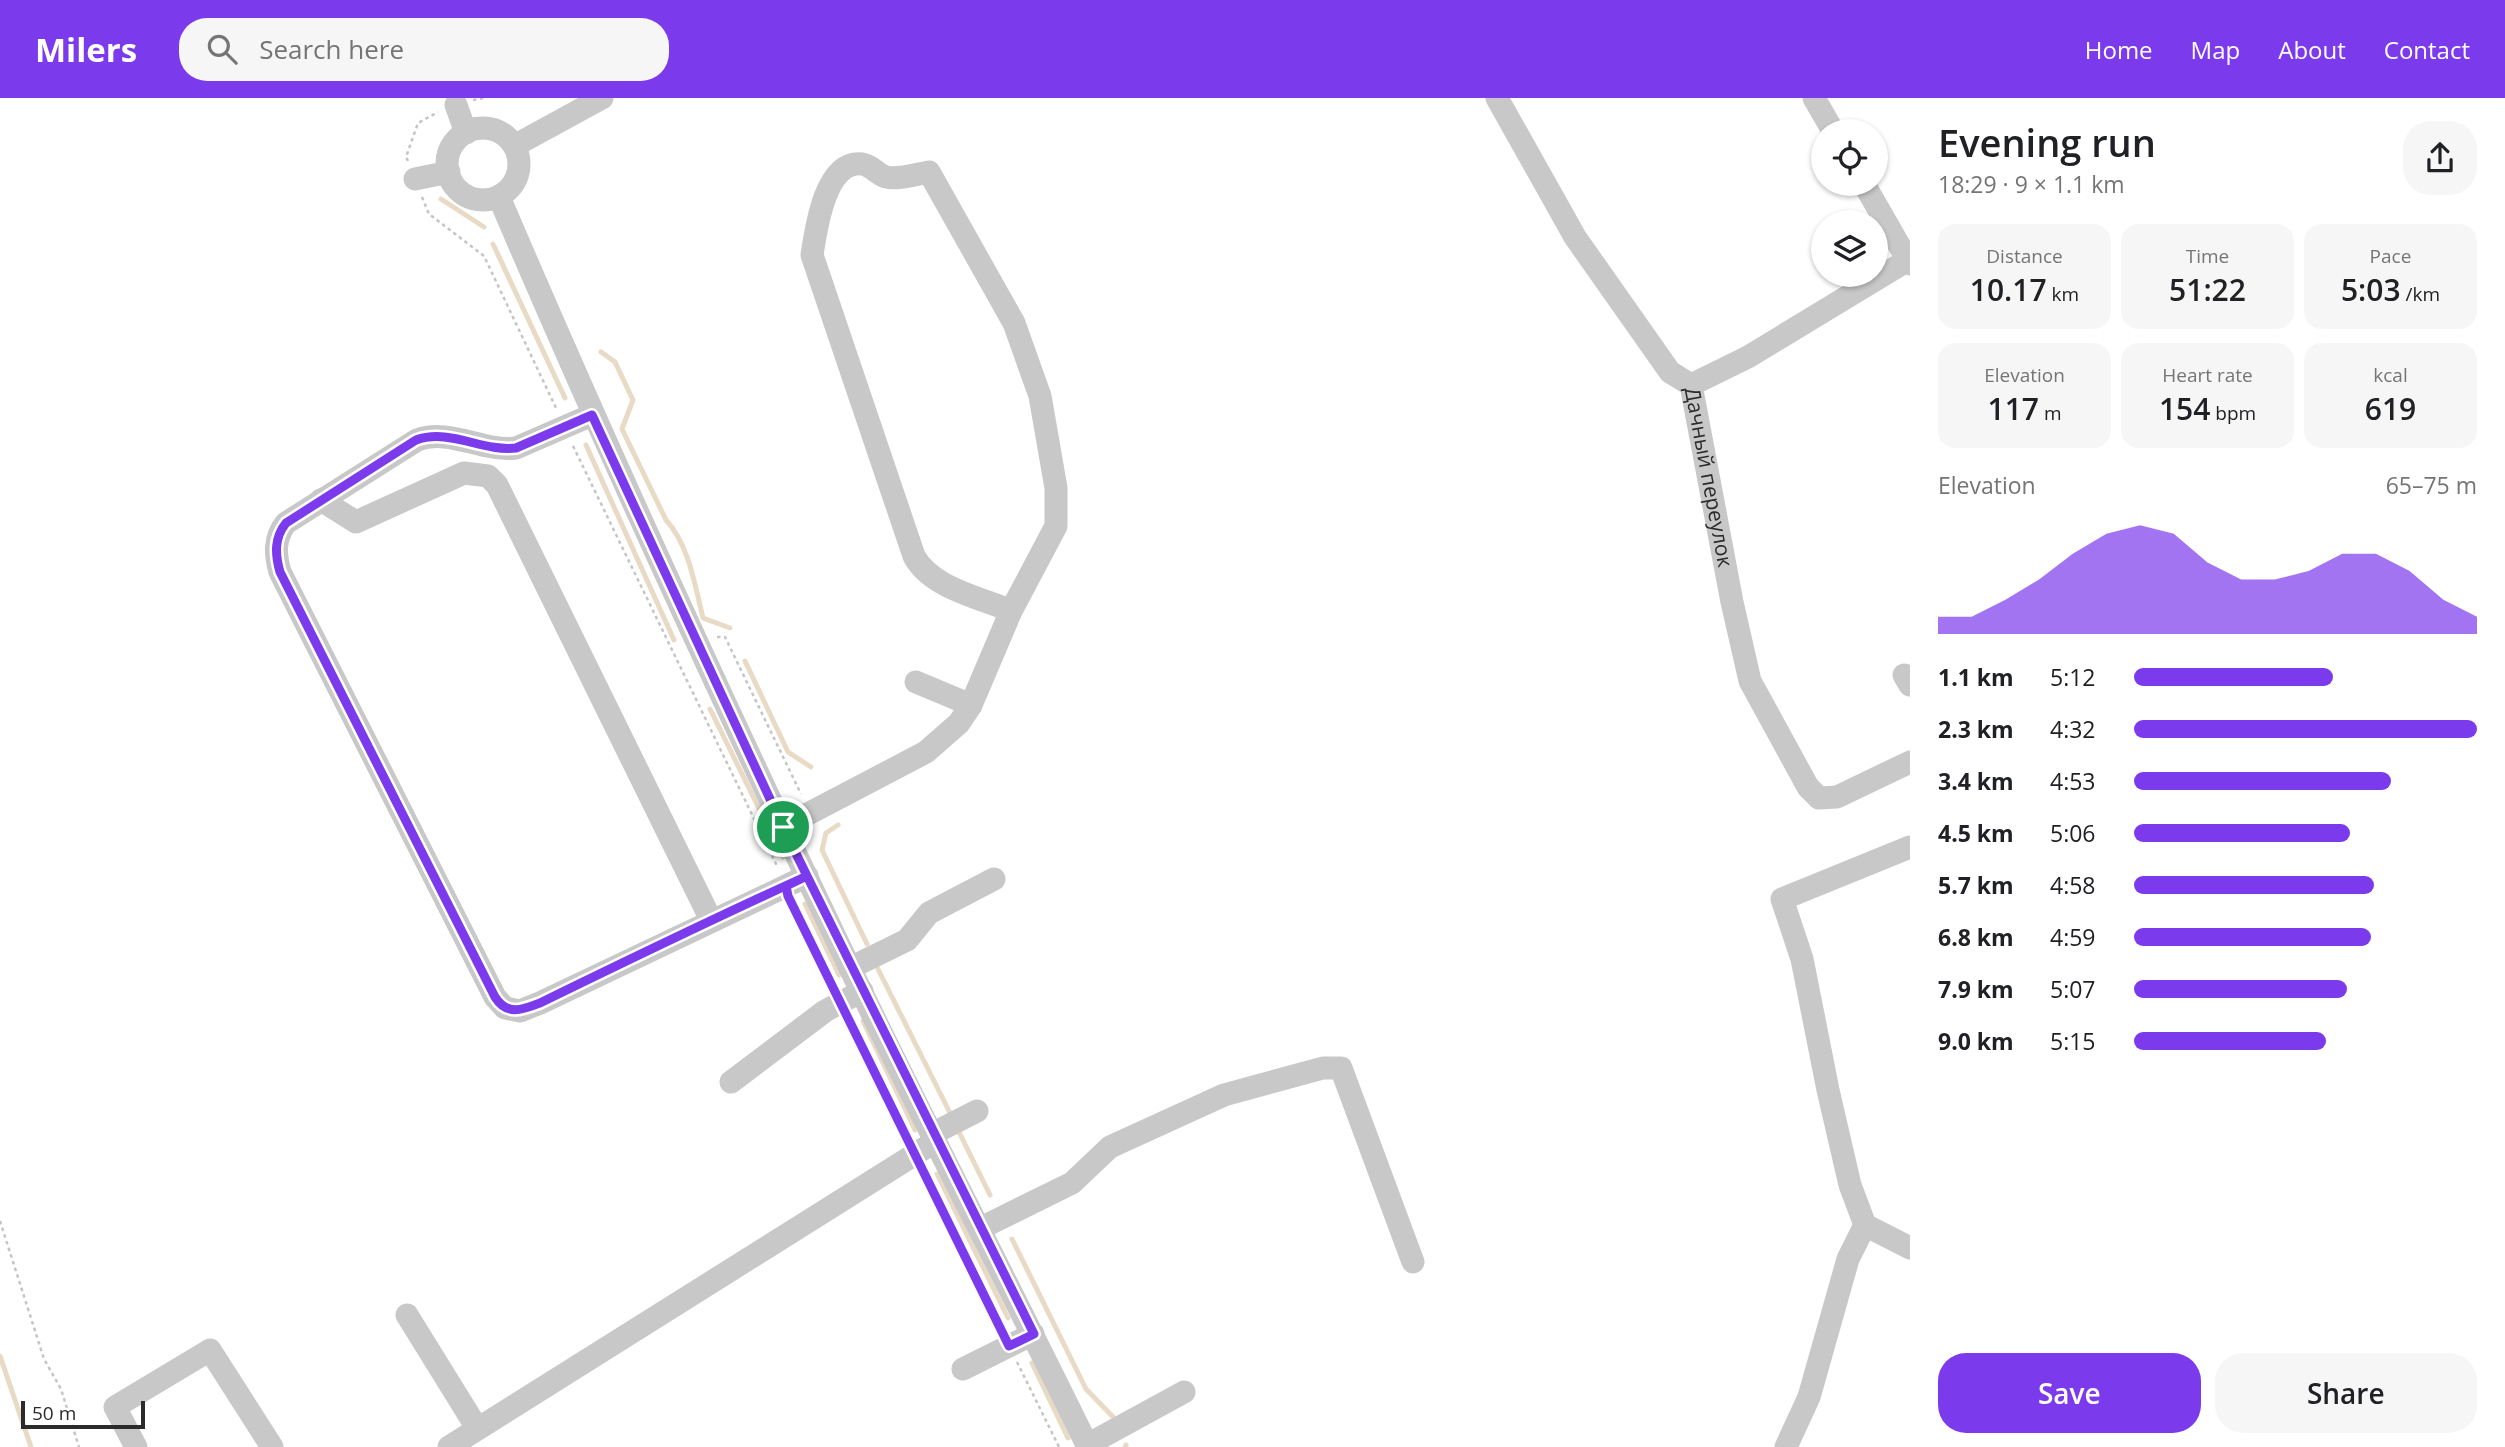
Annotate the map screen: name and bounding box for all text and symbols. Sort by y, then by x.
search box [179,18,669,81]
text: Milers [35,27,137,72]
icon: search [203,30,241,68]
text: Search here [259,31,404,67]
text: Home [2085,33,2153,66]
text: Map [2191,33,2240,66]
text: About [2278,33,2346,66]
text: Contact [2384,33,2470,66]
text: Evening run [1938,116,2156,168]
map controls [1811,119,1888,287]
button: locate [1811,119,1888,196]
button: share [2403,121,2477,195]
text: 18:29 · 9 × 1.1 km [1938,168,2125,200]
button: layers [1811,210,1888,287]
text: Distance [1986,243,2063,269]
text: Time [2186,243,2229,269]
text: Pace [2370,243,2411,269]
text: 10.17 [1970,269,2047,310]
text: 51:22 [2169,269,2246,310]
text: 5:03 [2341,269,2401,310]
text: km [2047,281,2079,307]
text: /km [2401,281,2440,307]
text: Elevation [1984,362,2065,388]
text: Heart rate [2162,362,2253,388]
text: kcal [2373,362,2408,388]
street label: Дачный переулок [1679,385,1740,569]
text: 117 [1988,388,2039,429]
text: 154 [2159,388,2210,429]
text: 619 [2365,388,2416,429]
text: m [2039,400,2062,426]
text: bpm [2210,400,2256,426]
text: Elevation [1938,469,2036,501]
text: 65–75 m [2386,469,2477,501]
text: 1.1 km [1938,661,2014,693]
text: 5:12 [2050,661,2096,693]
text: 2.3 km [1938,713,2014,745]
text: 4:32 [2050,713,2096,745]
text: 3.4 km [1938,765,2014,797]
text: 4:53 [2050,765,2096,797]
pin [753,797,813,857]
icon: arrive [764,808,802,846]
text: 4.5 km [1938,817,2014,849]
text: 5:06 [2050,817,2096,849]
text: 5.7 km [1938,869,2014,901]
text: 4:58 [2050,869,2096,901]
text: 6.8 km [1938,921,2014,953]
text: 4:59 [2050,921,2096,953]
text: 7.9 km [1938,973,2014,1005]
text: 5:07 [2050,973,2096,1005]
text: 9.0 km [1938,1025,2014,1057]
text: 5:15 [2050,1025,2096,1057]
button: Save [1938,1353,2201,1433]
button: Share [2215,1353,2477,1433]
scale bar [21,1398,145,1430]
text: 50 m [32,1400,76,1426]

